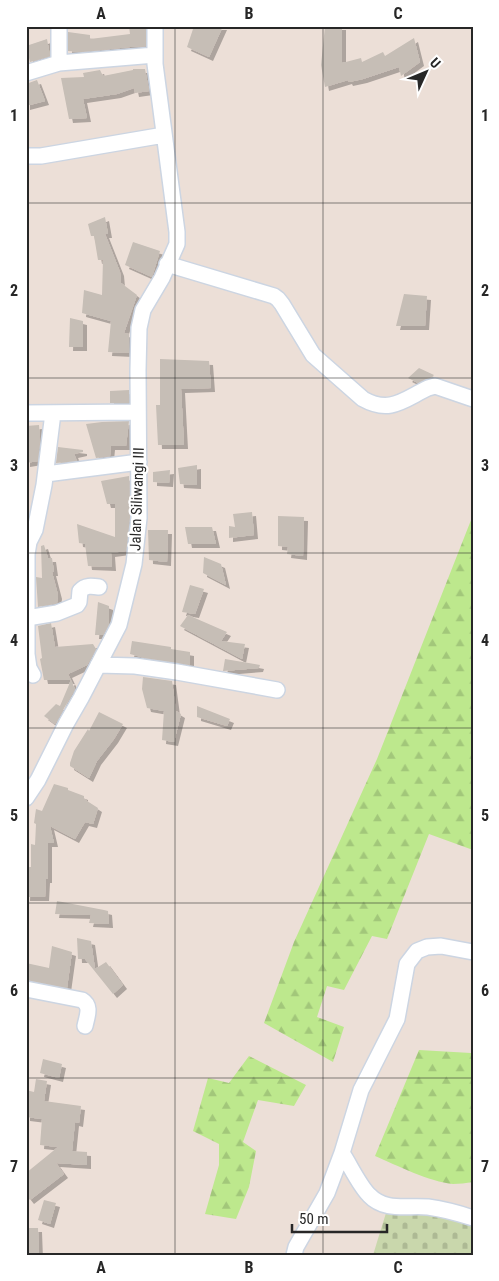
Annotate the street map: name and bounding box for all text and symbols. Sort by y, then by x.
text: A [96,4,106,23]
text: B [245,4,254,23]
text: C [393,4,403,23]
north arrow [402,48,452,98]
text: U [427,55,444,71]
text: 1 [10,106,18,125]
text: 1 [481,106,489,125]
text: 2 [10,281,18,300]
text: 2 [481,281,489,300]
street label: Jalan Siliwangi III [126,447,148,551]
text: 3 [10,456,18,475]
text: 3 [481,456,489,475]
text: 4 [10,631,18,650]
text: 4 [481,631,489,650]
text: 5 [10,806,18,825]
text: 5 [481,806,489,825]
text: 6 [10,981,18,1000]
text: 6 [481,981,489,1000]
text: 7 [10,1157,18,1176]
text: 7 [481,1157,489,1176]
scale bar [292,1201,386,1233]
text: 50 m [299,1210,329,1228]
text: A [96,1258,106,1277]
text: B [245,1258,254,1277]
text: C [393,1258,403,1277]

